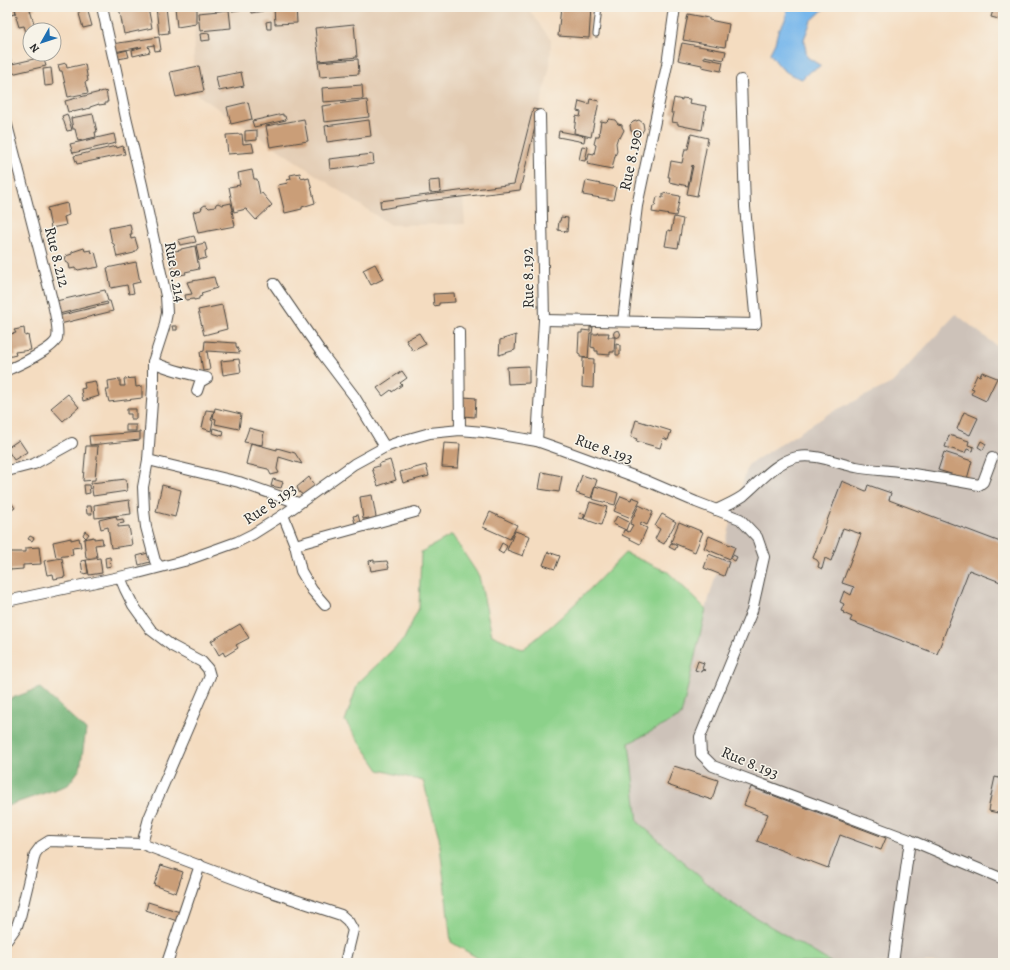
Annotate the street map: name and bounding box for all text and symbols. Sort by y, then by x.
north arrow [22,22,62,62]
text: N [26,40,43,56]
street label: Rue 8.190 [614,127,648,193]
street label: Rue 8.212 [39,224,75,290]
street label: Rue 8.214 [159,240,191,304]
street label: Rue 8.192 [516,247,540,309]
street label: Rue 8.193 [572,428,636,470]
street label: Rue 8.193 [239,478,301,530]
street label: Rue 8.193 [718,741,782,785]

